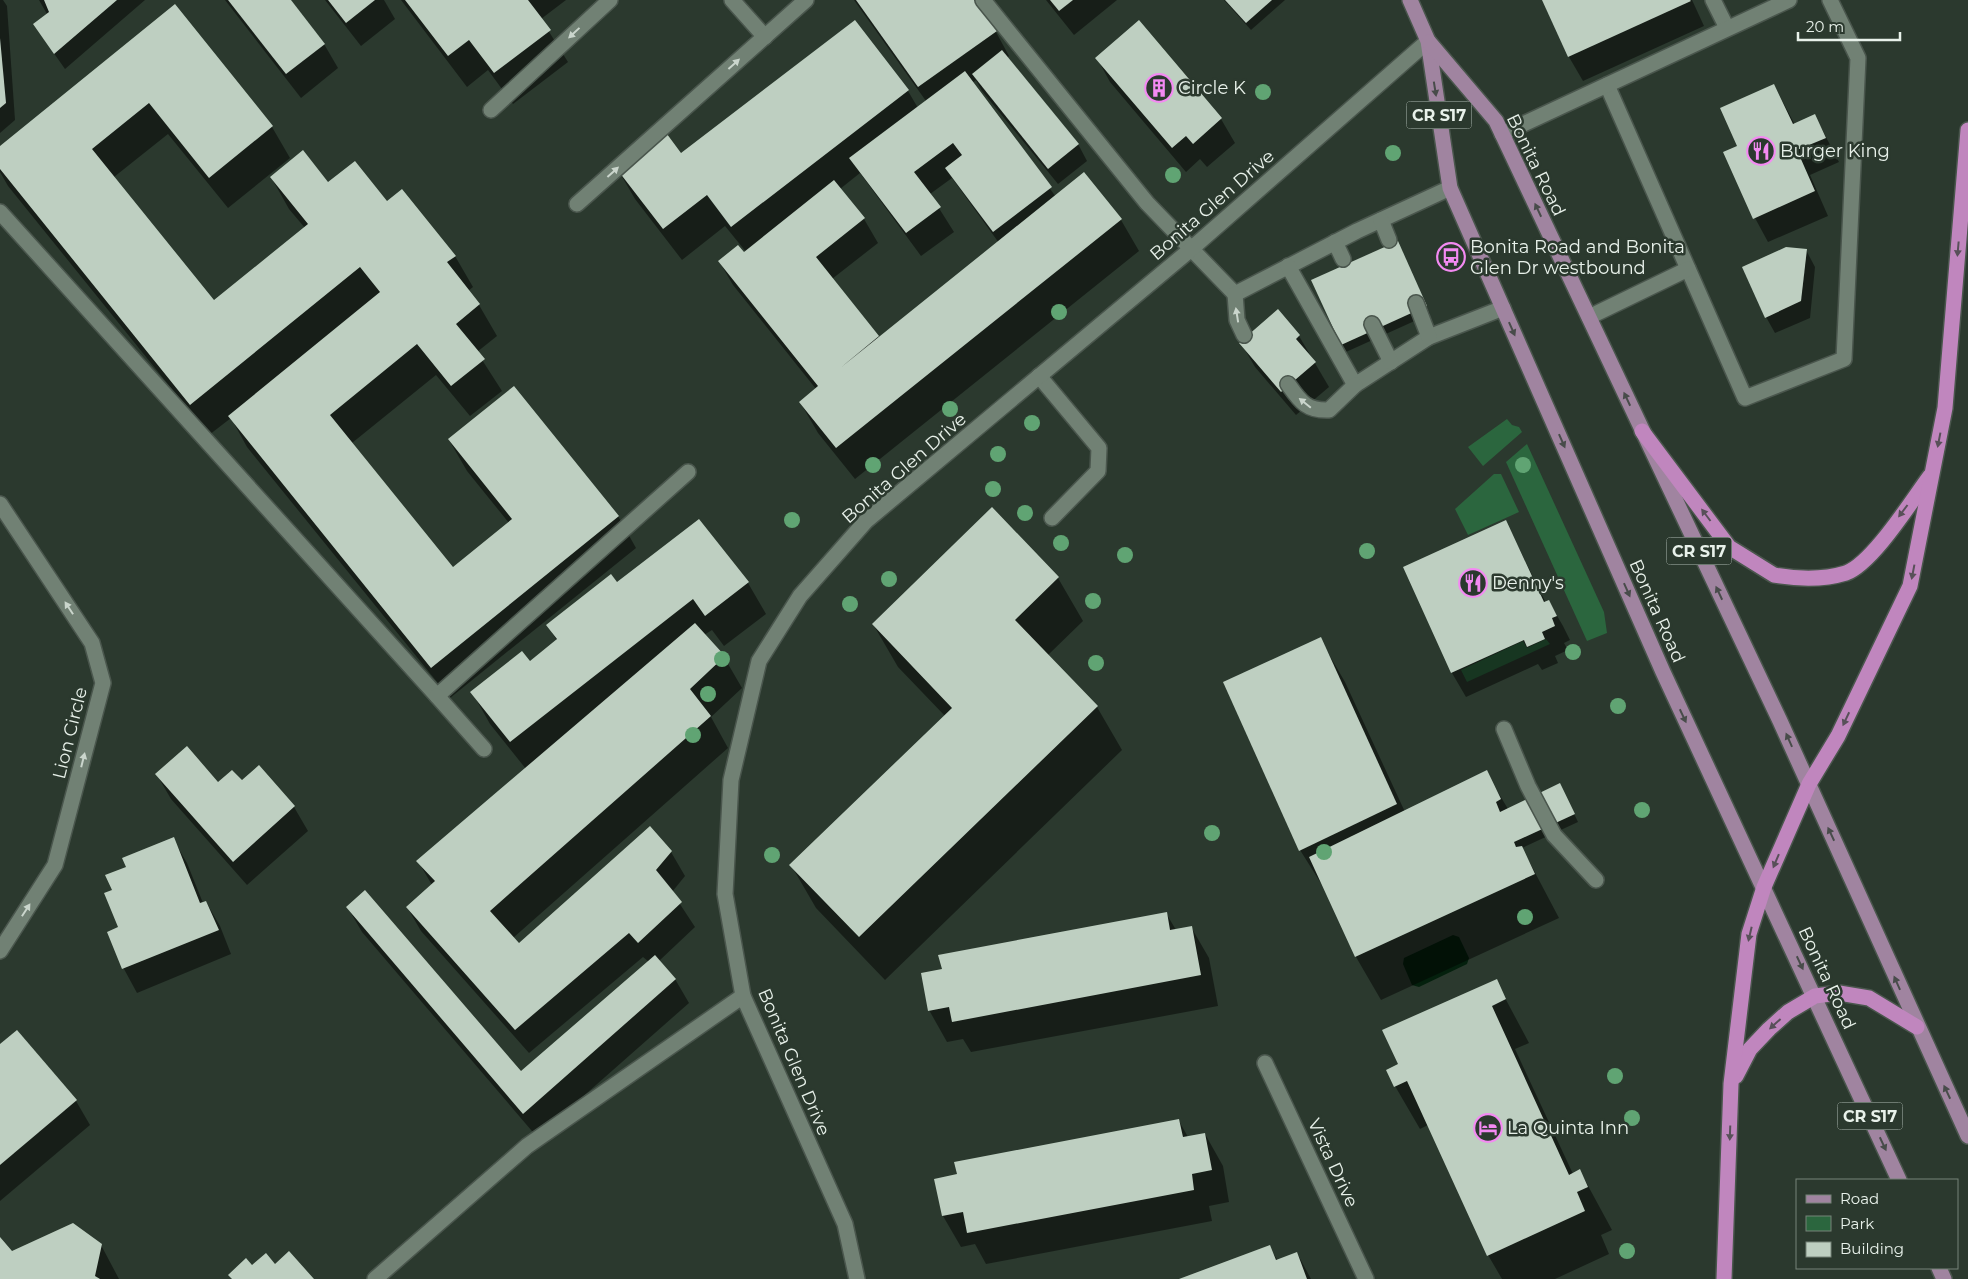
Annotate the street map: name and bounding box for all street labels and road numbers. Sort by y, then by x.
road number: CR S17 [1406,102,1472,128]
street label: Bonita Road [1502,110,1570,220]
street label: Bonita Glen Drive [1145,145,1279,265]
street label: Bonita Glen Drive [837,408,971,528]
road number: CR S17 [1666,538,1732,564]
street label: Bonita Road [1624,556,1690,666]
street label: Lion Circle [48,685,92,781]
street label: Bonita Road [1794,923,1860,1033]
street label: Bonita Glen Drive [753,985,835,1139]
road number: CR S17 [1838,1102,1902,1130]
street label: Vista Drive [1303,1115,1363,1211]

